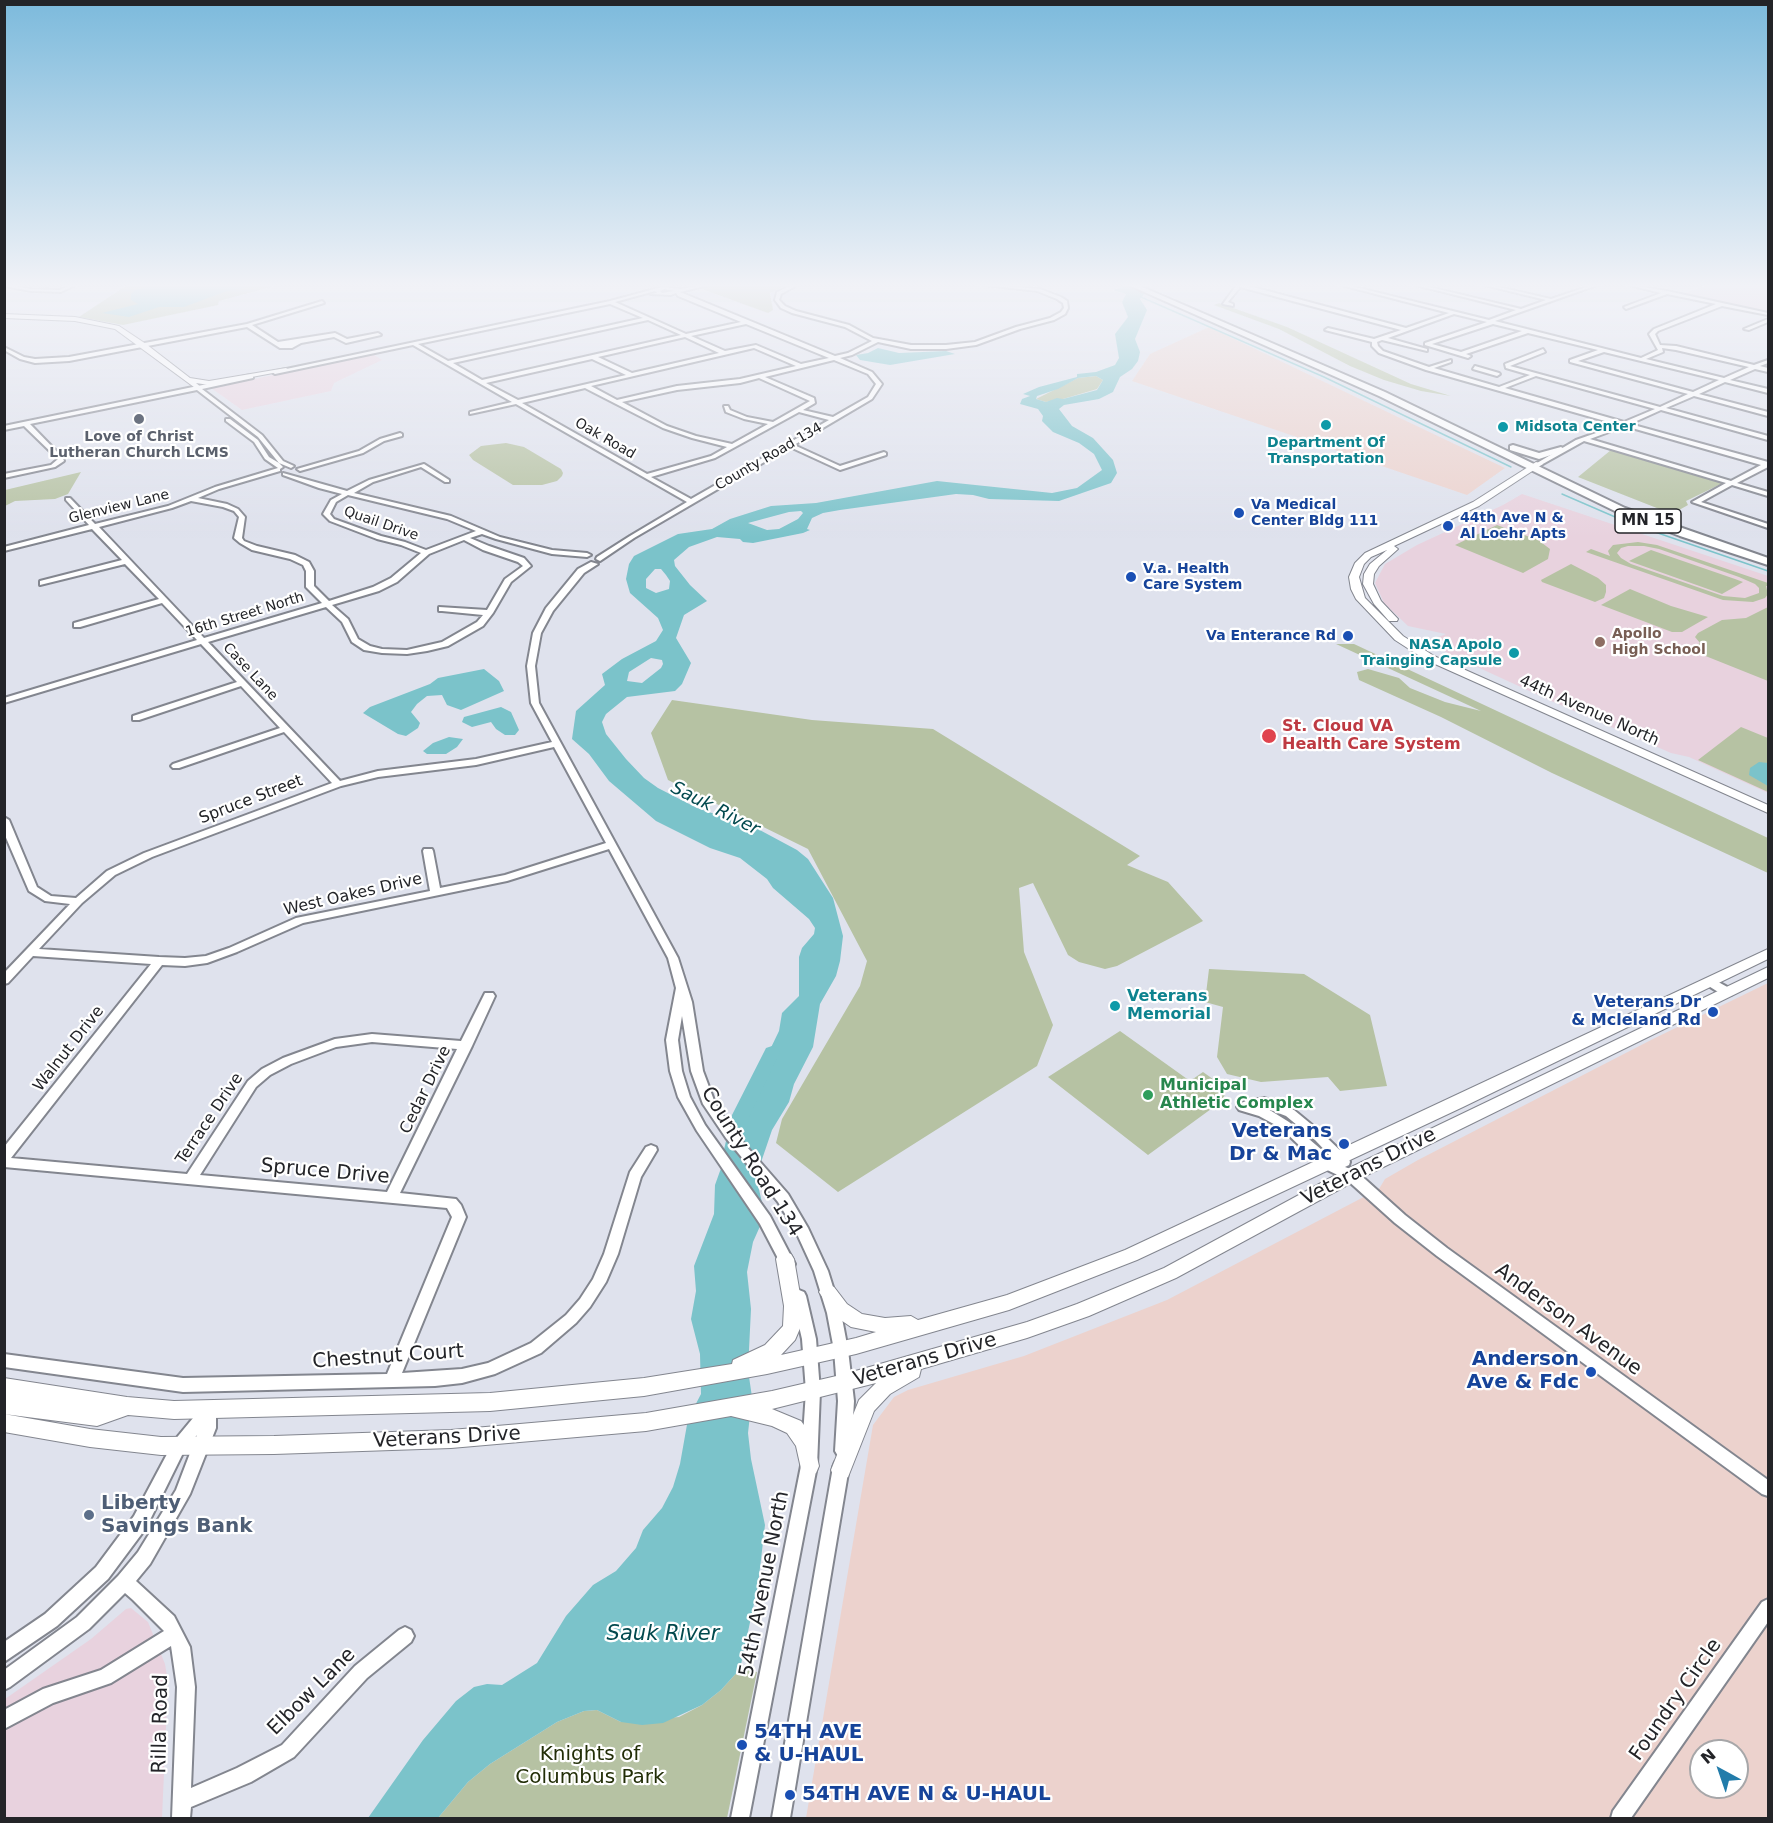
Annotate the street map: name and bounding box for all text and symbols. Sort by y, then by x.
marker: Love of Christ Lutheran Church LCMS [132,412,146,426]
street label: Oak Road [572,415,638,463]
marker: Department Of Transportation [1319,418,1333,432]
place label: Midsota Center [1515,419,1636,435]
street label: County Road 134 [713,420,825,494]
marker: Midsota Center [1496,420,1510,434]
place label: Love of Christ Lutheran Church LCMS [49,429,229,461]
place label: Department Of Transportation [1267,435,1385,467]
street label: Glenview Lane [67,486,171,528]
place label: Va Medical Center Bldg 111 [1251,497,1378,530]
street label: Quail Drive [341,503,421,545]
marker: Va Medical Center Bldg 111 [1232,506,1246,520]
road number: MN 15 [1615,509,1681,533]
place label: 44th Ave N & Al Loehr Apts [1460,510,1566,542]
marker: 44th Ave N & Al Loehr Apts [1441,519,1455,533]
place label: V.a. Health Care System [1143,561,1242,594]
marker: V.a. Health Care System [1124,570,1138,584]
street label: 16th Street North [184,589,306,641]
place label: Apollo High School [1612,626,1706,658]
place label: Va Enterance Rd [1206,628,1336,644]
marker: Va Enterance Rd [1341,629,1355,643]
marker: Apollo High School [1593,635,1607,649]
place label: NASA Apolo Trainging Capsule [1361,637,1502,670]
street label: Case Lane [219,640,281,704]
marker: NASA Apolo Trainging Capsule [1507,646,1521,660]
street label: 44th Avenue North [1516,671,1662,751]
place label: St. Cloud VA Health Care System [1282,717,1461,755]
marker: St. Cloud VA Health Care System [1260,727,1278,745]
street label: Spruce Street [197,771,305,829]
water label: Sauk River [667,777,763,841]
street label: West Oakes Drive [282,870,424,920]
place label: Veterans Memorial [1127,987,1211,1025]
place label: Veterans Dr & Mcleland Rd [1571,993,1701,1031]
marker: Veterans Memorial [1108,999,1122,1013]
street label: Walnut Drive [30,1002,108,1096]
marker: Veterans Dr & Mcleland Rd [1706,1005,1720,1019]
street label: Cedar Drive [396,1043,456,1137]
street label: Terrace Drive [172,1070,248,1168]
place label: Municipal Athletic Complex [1160,1076,1313,1114]
street label: County Road 134 [695,1083,807,1241]
marker: Municipal Athletic Complex [1141,1088,1155,1102]
place label: Veterans Dr & Mac [1229,1120,1332,1167]
street label: Veterans Drive [1298,1123,1440,1211]
marker: Veterans Dr & Mac [1337,1137,1351,1151]
street label: Spruce Drive [260,1154,390,1190]
street label: Anderson Avenue [1490,1259,1646,1381]
street label: Veterans Drive [851,1328,999,1392]
street label: Chestnut Court [311,1340,465,1374]
place label: Anderson Ave & Fdc [1466,1348,1579,1395]
marker: Anderson Ave & Fdc [1584,1365,1598,1379]
street label: Veterans Drive [373,1422,521,1454]
street label: 54th Avenue North [735,1489,795,1679]
place label: Liberty Savings Bank [101,1492,252,1539]
marker: Liberty Savings Bank [82,1508,96,1522]
water label: Sauk River [607,1622,719,1648]
street label: Foundry Circle [1625,1634,1727,1766]
street label: Elbow Lane [263,1643,361,1741]
street label: Rilla Road [148,1674,174,1774]
place label: 54TH AVE & U-HAUL [754,1721,864,1768]
marker: 54TH AVE & U-HAUL [735,1738,749,1752]
north arrow [1689,1739,1749,1799]
park label: Knights of Columbus Park [515,1743,665,1790]
text: N [1697,1745,1720,1768]
place label: 54TH AVE N & U-HAUL [802,1783,1051,1807]
marker: 54TH AVE N & U-HAUL [783,1788,797,1802]

